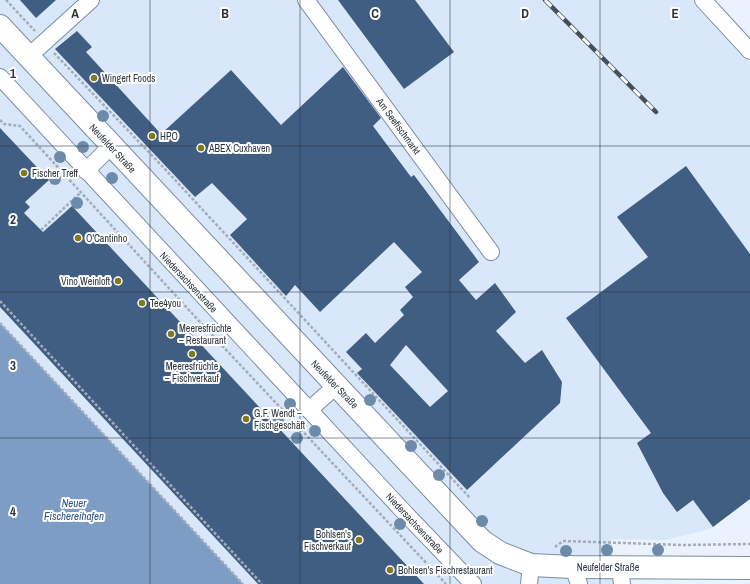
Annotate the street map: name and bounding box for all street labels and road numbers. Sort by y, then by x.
street label: Am Seefischmarkt [373,95,424,158]
street label: Neufelder Straße [87,121,139,176]
street label: Niedersachsenstraße [157,249,220,316]
street label: Neufelder Straße [308,357,361,412]
street label: Niedersachsenstraße [383,490,446,557]
street label: Neufelder Straße [577,561,640,574]

